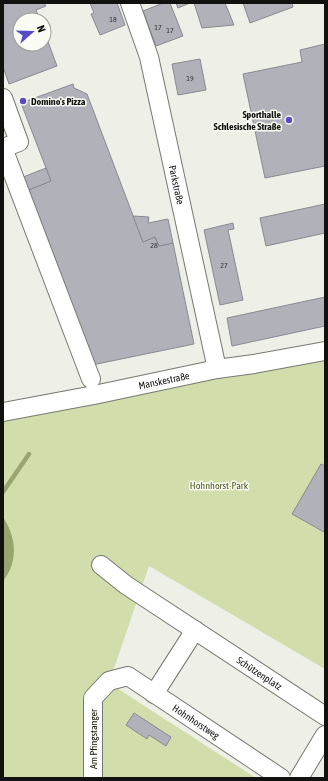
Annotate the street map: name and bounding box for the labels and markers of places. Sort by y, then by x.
marker: Domino's Pizza [18,96,28,106]
place label: Domino's Pizza [31,96,86,107]
place label: Sporthalle Schlesische Straße [214,109,281,132]
marker: Sporthalle Schlesische Straße [284,115,294,125]

